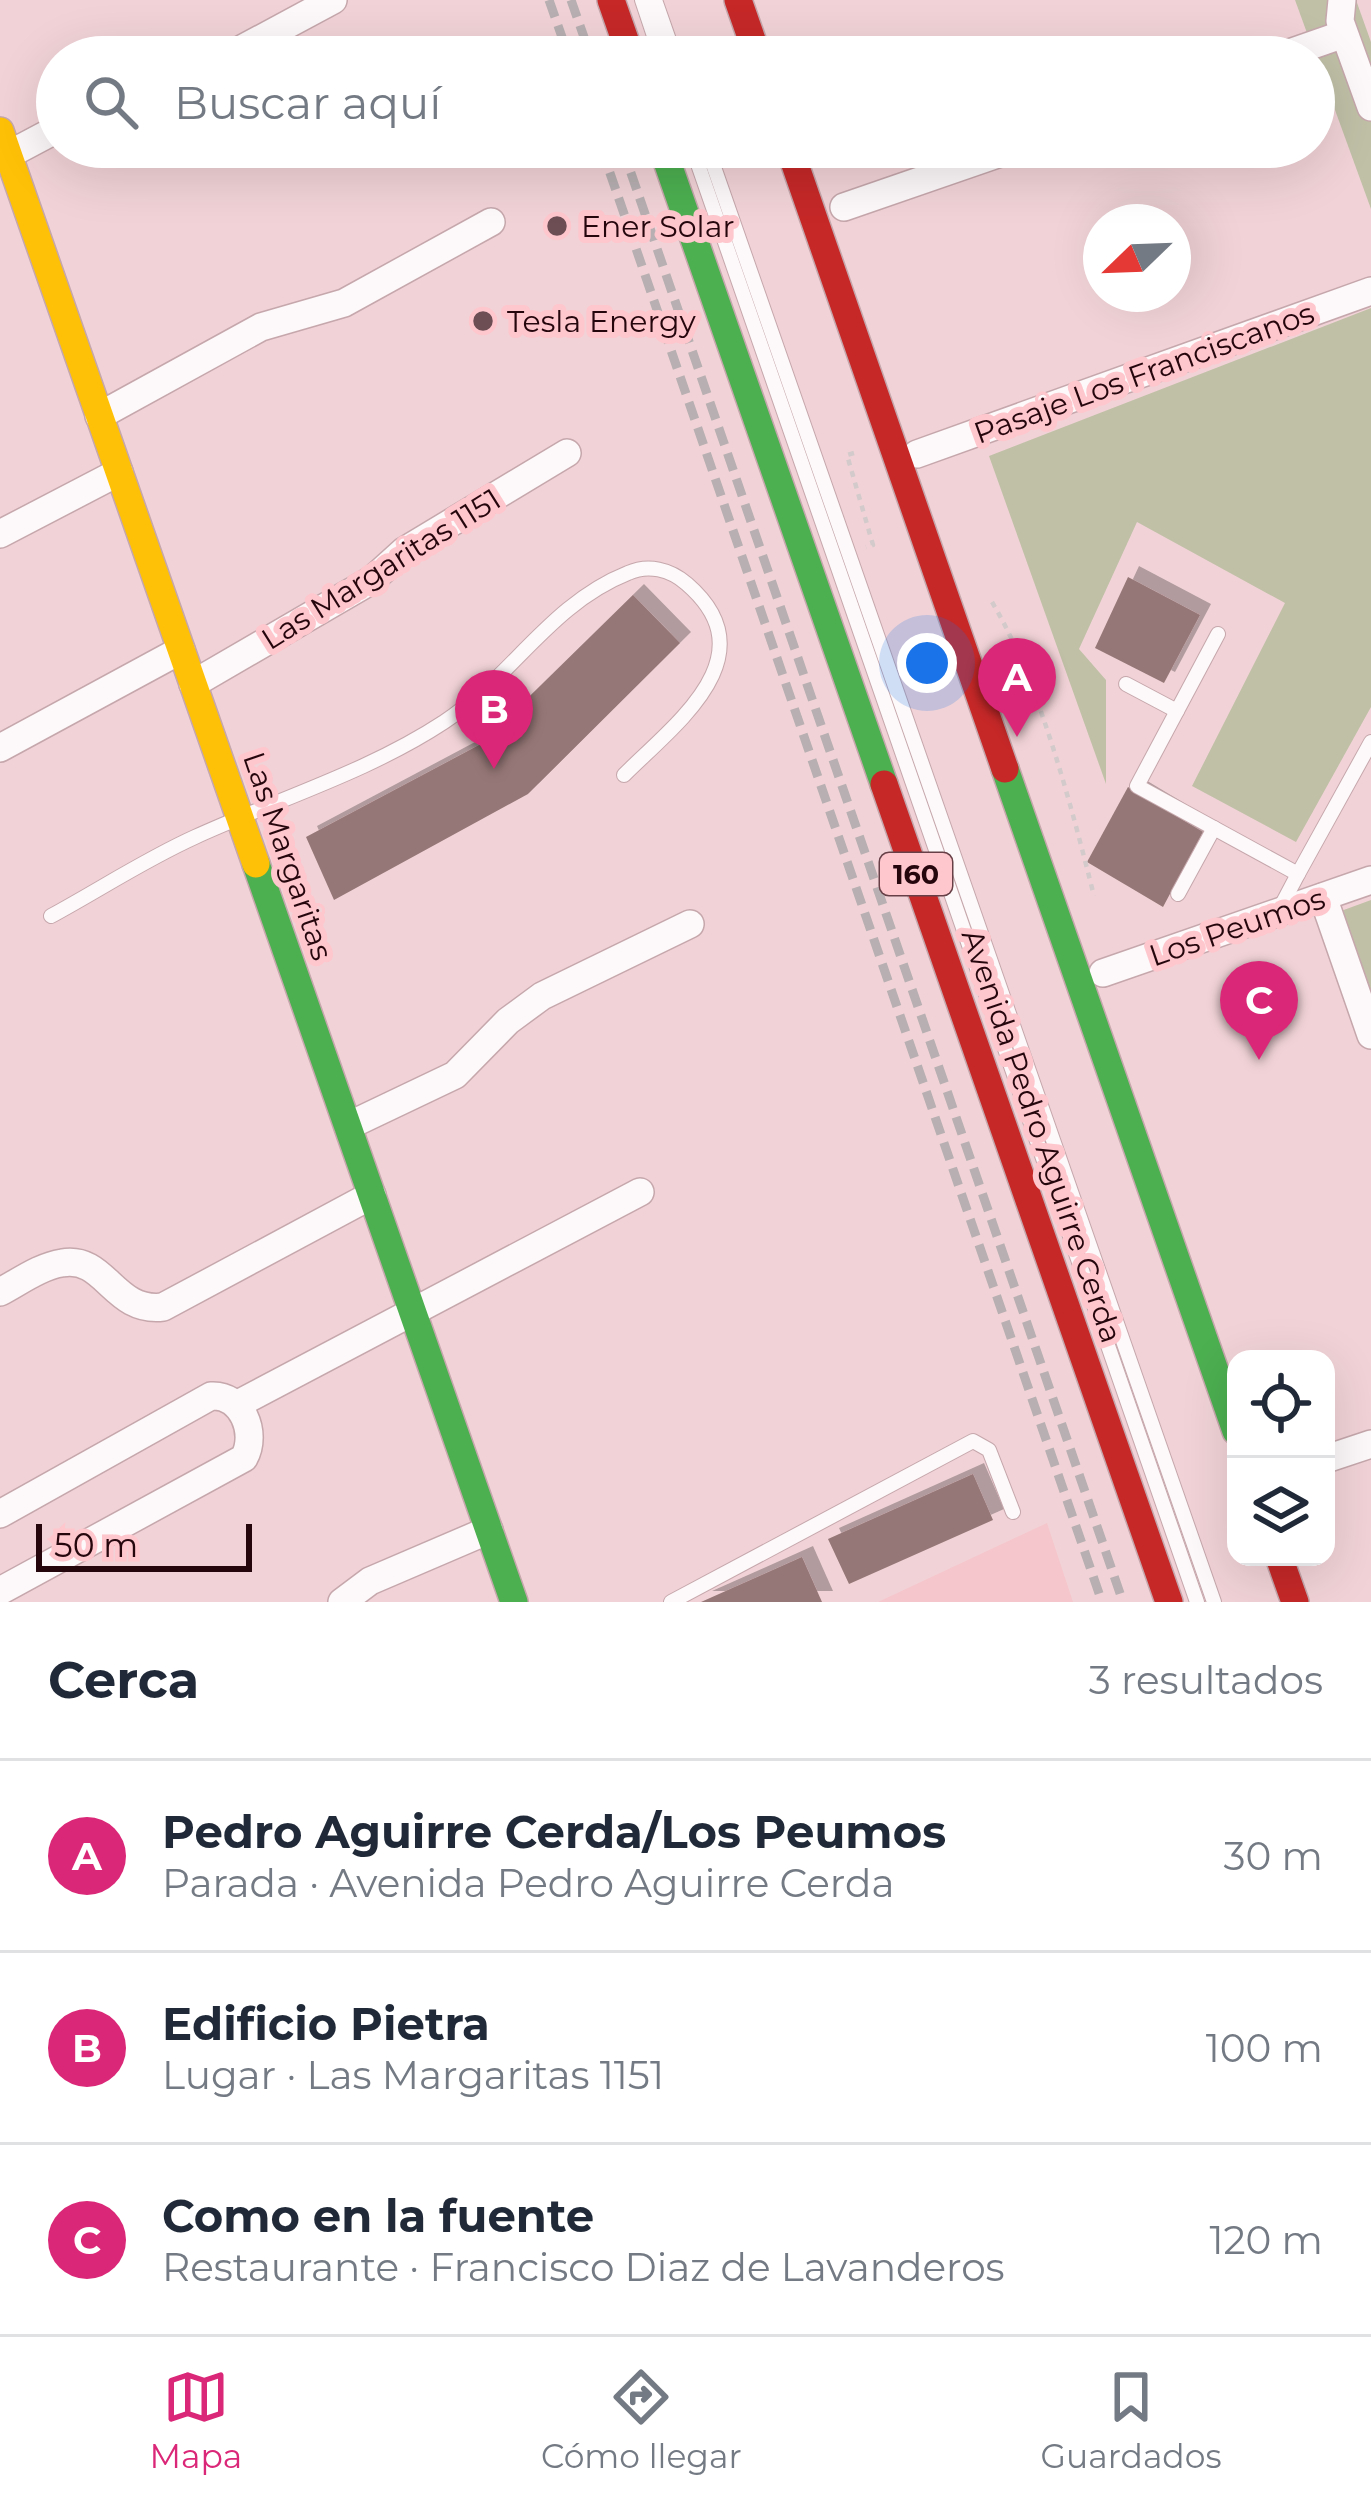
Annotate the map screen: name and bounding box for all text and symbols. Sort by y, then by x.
search box [36,36,1335,168]
icon: search [78,69,144,135]
text: Buscar aquí [174,75,441,130]
north arrow [1083,204,1191,312]
place label: Ener Solar [581,208,734,245]
marker: Ener Solar [544,213,570,239]
street label: Pasaje Los Franciscanos [969,294,1319,452]
place label: Tesla Energy [507,303,696,340]
marker: Tesla Energy [470,308,496,334]
street label: Las Margaritas 1151 [255,480,507,658]
your location [897,633,957,693]
pin: A [978,638,1056,737]
pin: B [455,670,533,769]
street label: Las Margaritas [235,747,341,965]
road number: 160 [880,853,952,895]
street label: Los Peumos [1144,880,1330,974]
street label: Avenida Pedro Aguirre Cerda [954,924,1130,1348]
pin: C [1220,961,1298,1060]
map controls [1227,1350,1335,1566]
button: locate [1227,1350,1335,1458]
button: layers [1227,1458,1335,1566]
scale bar [36,1518,252,1571]
text: 50 m [54,1525,138,1565]
text: Cerca [48,1649,199,1711]
text: 3 resultados [1089,1656,1323,1704]
text: Pedro Aguirre Cerda/Los Peumos [162,1804,946,1859]
text: A [72,1832,102,1880]
text: 30 m [1224,1832,1323,1880]
text: Parada · Avenida Pedro Aguirre Cerda [162,1859,894,1907]
text: Edificio Pietra [162,1996,490,2051]
text: B [72,2024,102,2072]
text: 100 m [1206,2024,1323,2072]
text: Lugar · Las Margaritas 1151 [162,2051,664,2099]
text: Como en la fuente [162,2188,594,2243]
text: C [73,2216,101,2264]
text: 120 m [1209,2216,1323,2264]
text: Restaurante · Francisco Diaz de Lavanderos [162,2243,1005,2291]
tab: Mapa [149,2364,242,2476]
tab: Cómo llegar [541,2364,742,2476]
tab: Guardados [1041,2364,1222,2476]

